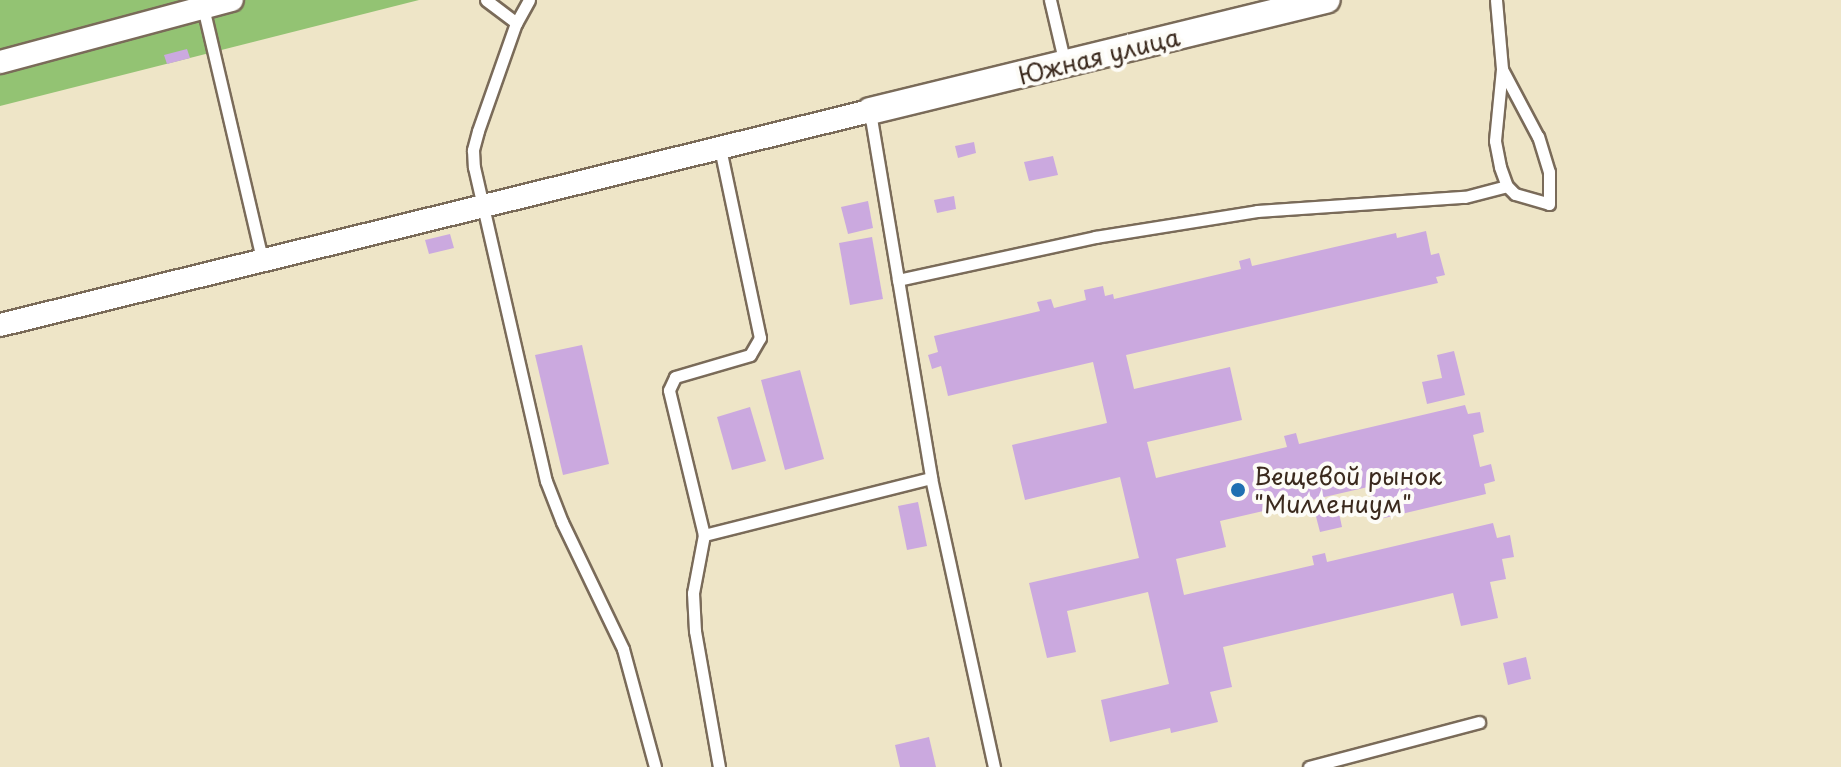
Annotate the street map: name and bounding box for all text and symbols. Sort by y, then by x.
street label: Южная улица [1015,22,1183,90]
place label: Вещевой рынок "Миллениум" [1254,462,1442,518]
marker: Вещевой рынок "Миллениум" [1229,481,1247,499]

